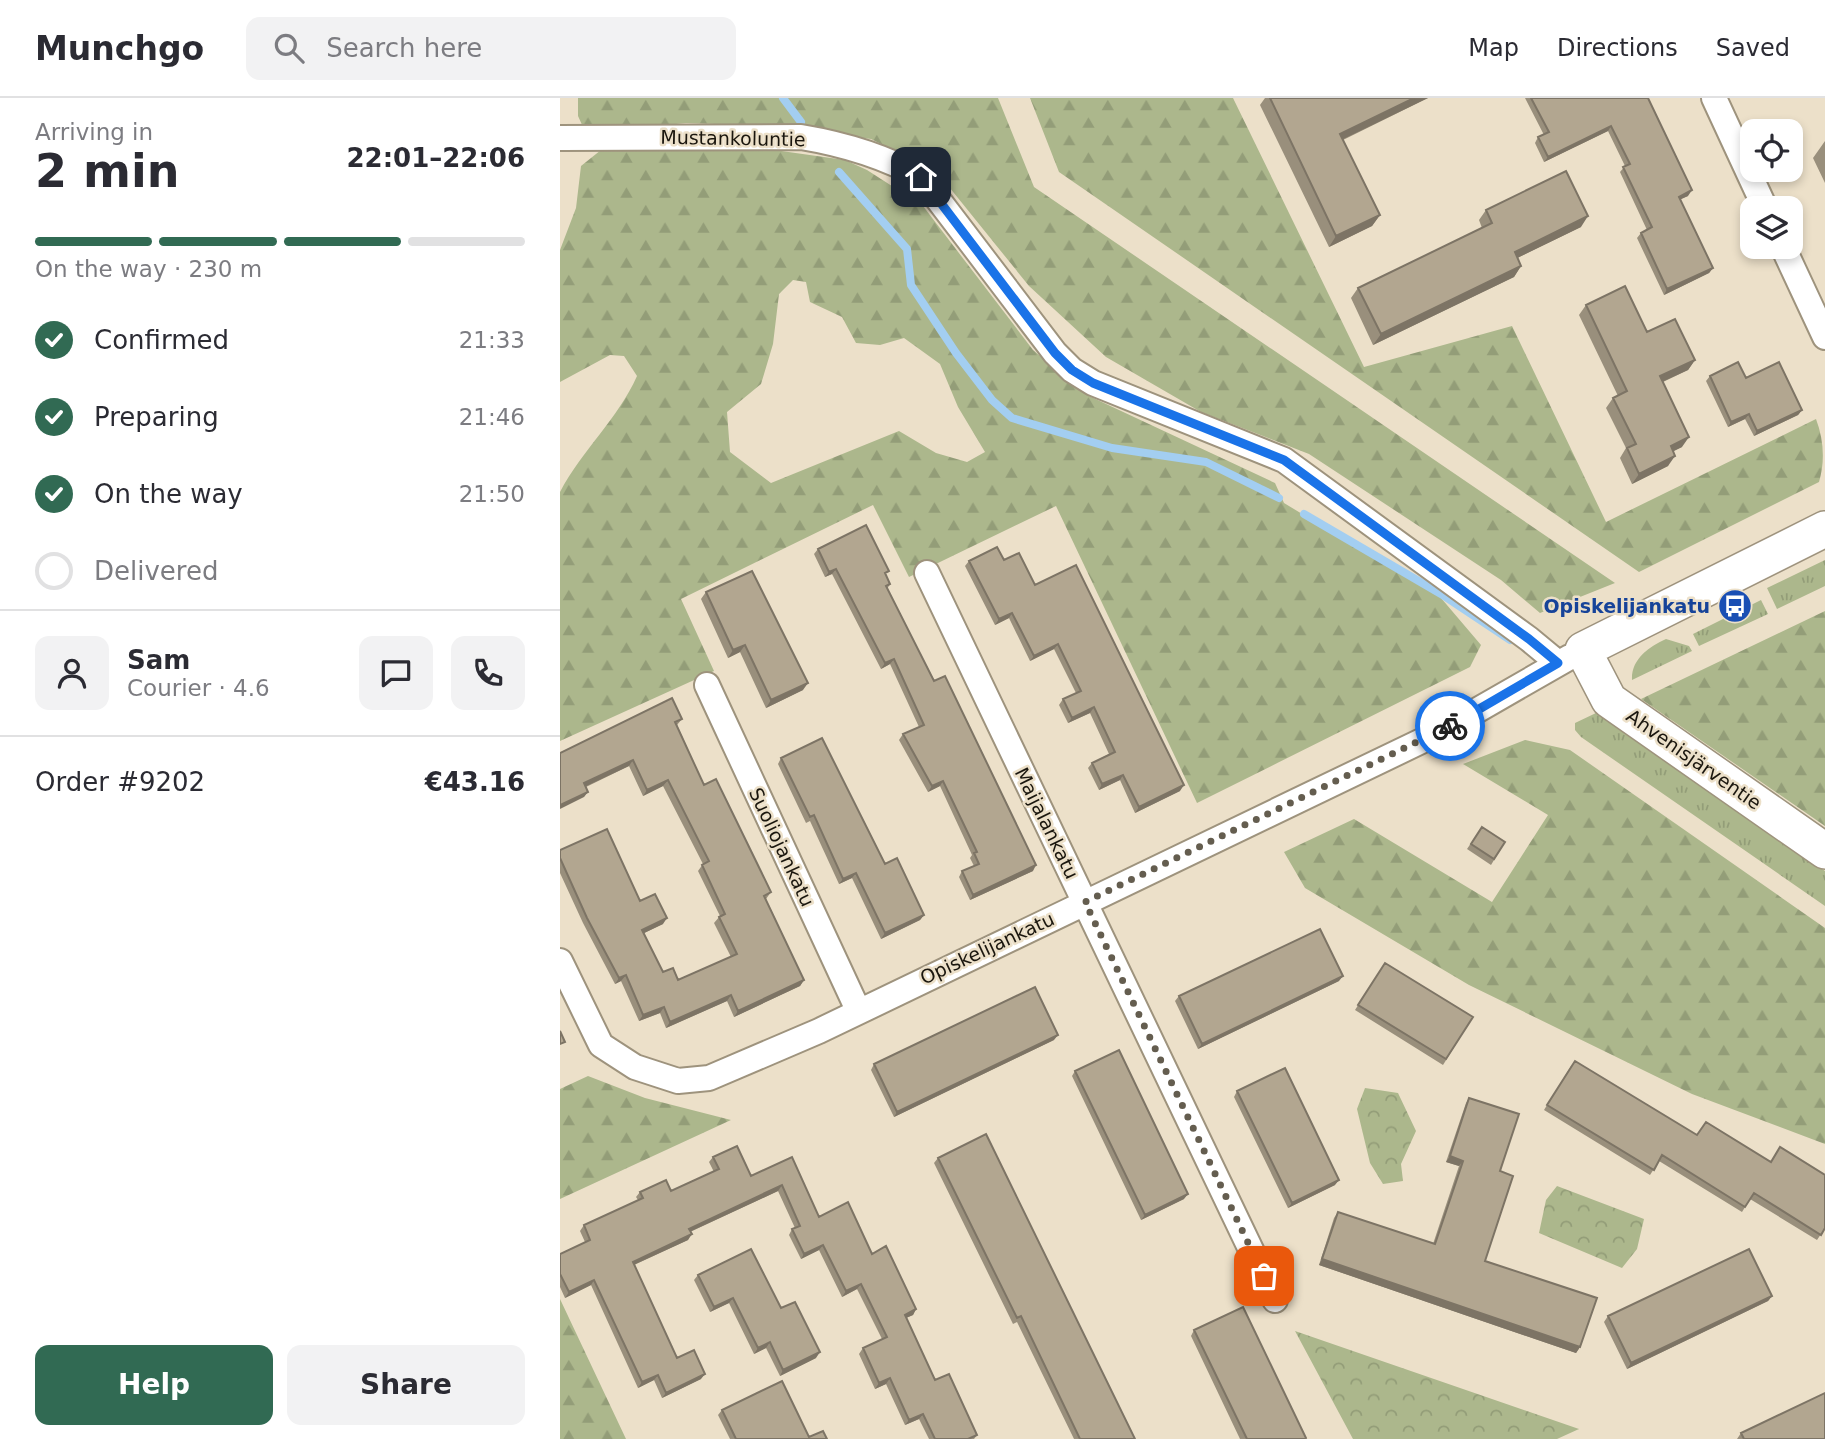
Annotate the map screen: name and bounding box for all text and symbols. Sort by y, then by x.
search box [246,17,736,80]
text: Munchgo [35,29,204,68]
icon: search [270,29,308,67]
text: Search here [326,33,482,63]
text: Map [1468,34,1519,62]
text: Directions [1557,34,1678,62]
text: Saved [1716,34,1790,62]
text: Arriving in [35,119,153,145]
map controls [1740,119,1803,259]
button: locate [1740,119,1803,182]
street label: Mustankoluntie [660,126,806,150]
text: 22:01–22:06 [346,143,525,173]
text: 2 min [35,144,179,198]
pin [891,147,951,207]
icon: home [902,158,940,196]
button: layers [1740,196,1803,259]
text: On the way · 230 m [35,256,262,282]
icon: check [35,321,73,359]
text: Confirmed [94,325,229,355]
text: 21:33 [459,327,525,353]
icon: check [35,398,73,436]
text: Preparing [94,402,219,432]
text: 21:46 [459,404,525,430]
icon: check [35,475,73,513]
text: On the way [94,479,243,509]
text: 21:50 [459,481,525,507]
text: Delivered [94,556,218,586]
bus stop icon: Opiskelijankatu [1716,587,1754,625]
place label: Opiskelijankatu [1543,595,1710,617]
button: person [35,636,109,710]
button: chat [359,636,433,710]
button: phone [451,636,525,710]
text: Sam [127,645,190,675]
text: Courier · 4.6 [127,675,270,701]
courier [1415,691,1485,761]
street label: Ahvenisjärventie [1622,704,1766,814]
icon: bike [1431,707,1469,745]
street label: Maijalankatu [1011,764,1083,882]
text: Order #9202 [35,767,205,797]
text: €43.16 [425,767,525,797]
street label: Suoliojankatu [745,784,819,910]
street label: Opiskelijankatu [916,907,1058,989]
pin [1234,1246,1294,1306]
icon: bag [1245,1257,1283,1295]
button: Help [35,1345,273,1425]
button: Share [287,1345,525,1425]

